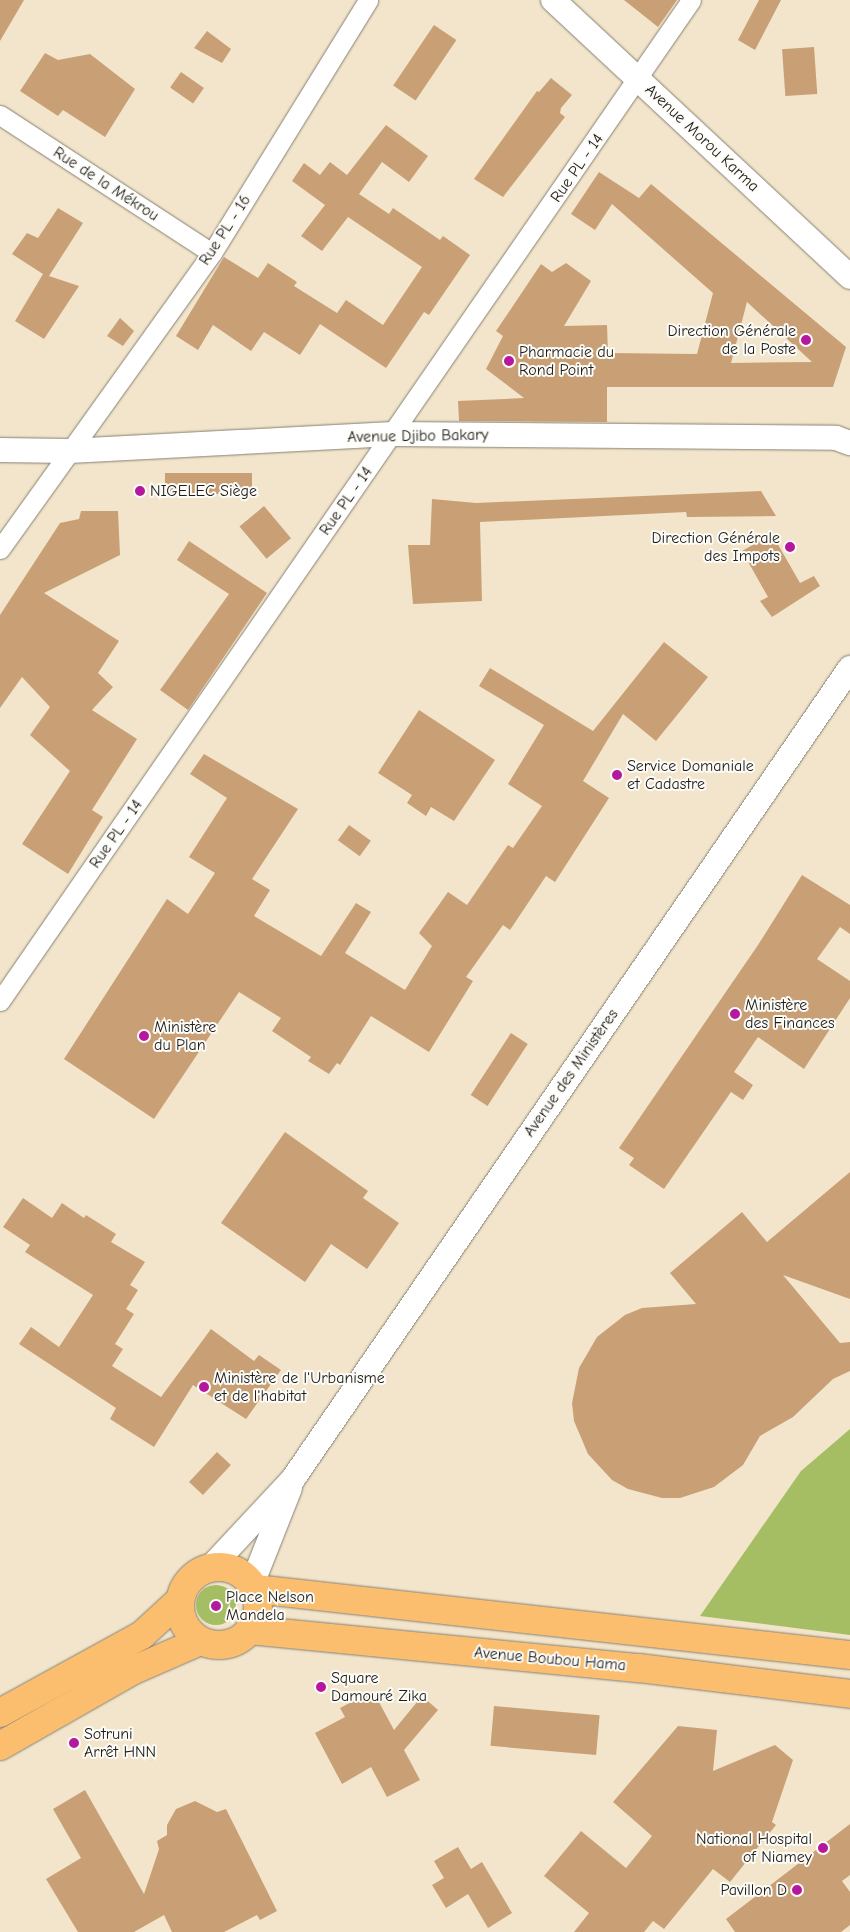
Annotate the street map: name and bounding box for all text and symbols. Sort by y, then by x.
street label: Avenue Morou Karma [641,80,763,196]
street label: Rue PL - 14 [546,130,608,206]
street label: Rue de la Mékrou [50,143,162,225]
street label: Rue PL - 16 [195,191,255,269]
place label: Direction Générale de la Poste [668,321,796,359]
marker: Direction Générale de la Poste [800,334,812,346]
place label: Pharmacie du Rond Point [519,342,614,380]
marker: Pharmacie du Rond Point [503,355,515,367]
street label: Avenue Djibo Bakary [347,425,489,447]
street label: Rue PL - 14 [315,463,377,539]
place label: NIGELEC Siège [150,481,257,501]
marker: NIGELEC Siège [134,485,146,497]
place label: Direction Générale des Impots [652,528,780,566]
marker: Direction Générale des Impots [784,541,796,553]
place label: Service Domaniale et Cadastre [627,756,754,794]
marker: Service Domaniale et Cadastre [611,769,623,781]
street label: Rue PL - 14 [85,796,147,872]
place label: Ministère des Finances [745,995,835,1033]
street label: Avenue des Ministères [520,1005,622,1141]
marker: Ministère des Finances [729,1008,741,1020]
place label: Ministère du Plan [154,1017,216,1055]
marker: Ministère du Plan [138,1030,150,1042]
place label: Ministère de l'Urbanisme et de l'habitat [214,1368,385,1406]
marker: Ministère de l'Urbanisme et de l'habitat [198,1381,210,1393]
place label: Place Nelson Mandela [226,1587,314,1625]
marker: Place Nelson Mandela [210,1600,222,1612]
street label: Avenue Boubou Hama [473,1643,627,1675]
place label: Square Damouré Zika [331,1668,427,1706]
marker: Square Damouré Zika [315,1681,327,1693]
place label: Sotruni Arrêt HNN [84,1724,156,1762]
marker: Sotruni Arrêt HNN [68,1737,80,1749]
place label: National Hospital of Niamey [696,1829,812,1867]
marker: National Hospital of Niamey [816,1841,830,1855]
place label: Pavillon D [720,1880,787,1900]
marker: Pavillon D [791,1884,803,1896]

